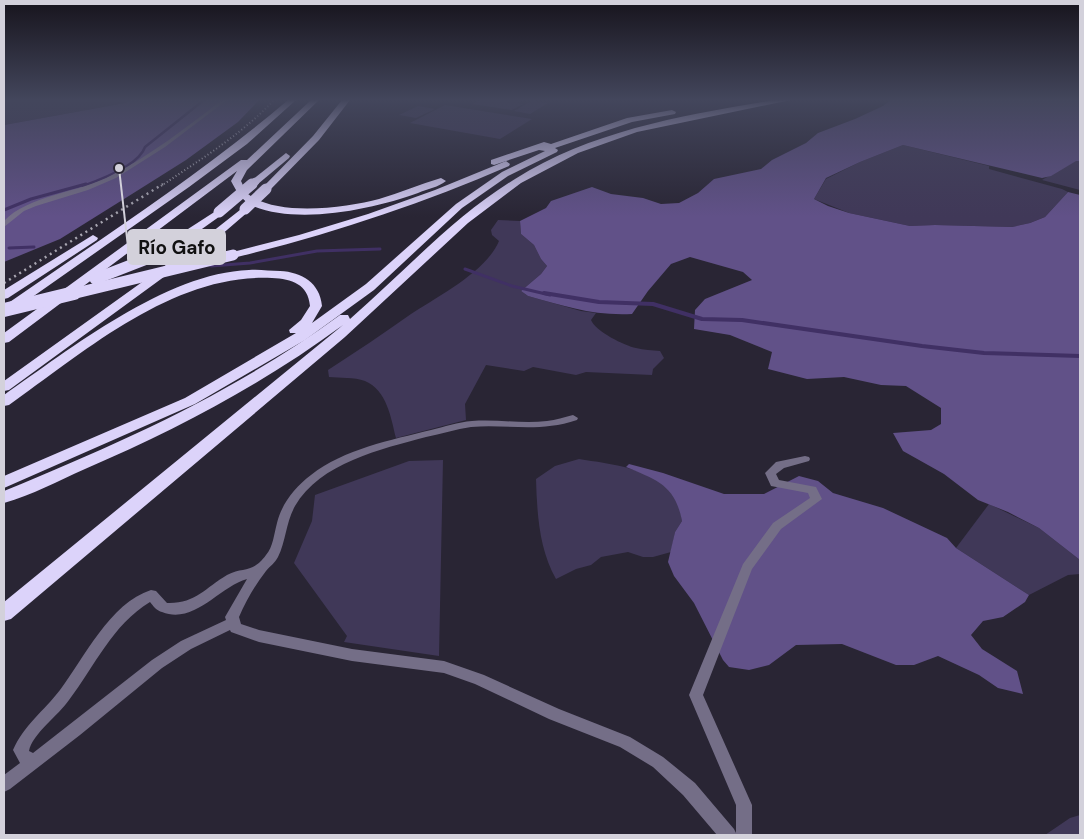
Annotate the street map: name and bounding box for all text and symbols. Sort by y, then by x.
callout: Río Gafo [128,230,225,264]
text: Río Gafo [138,235,216,260]

